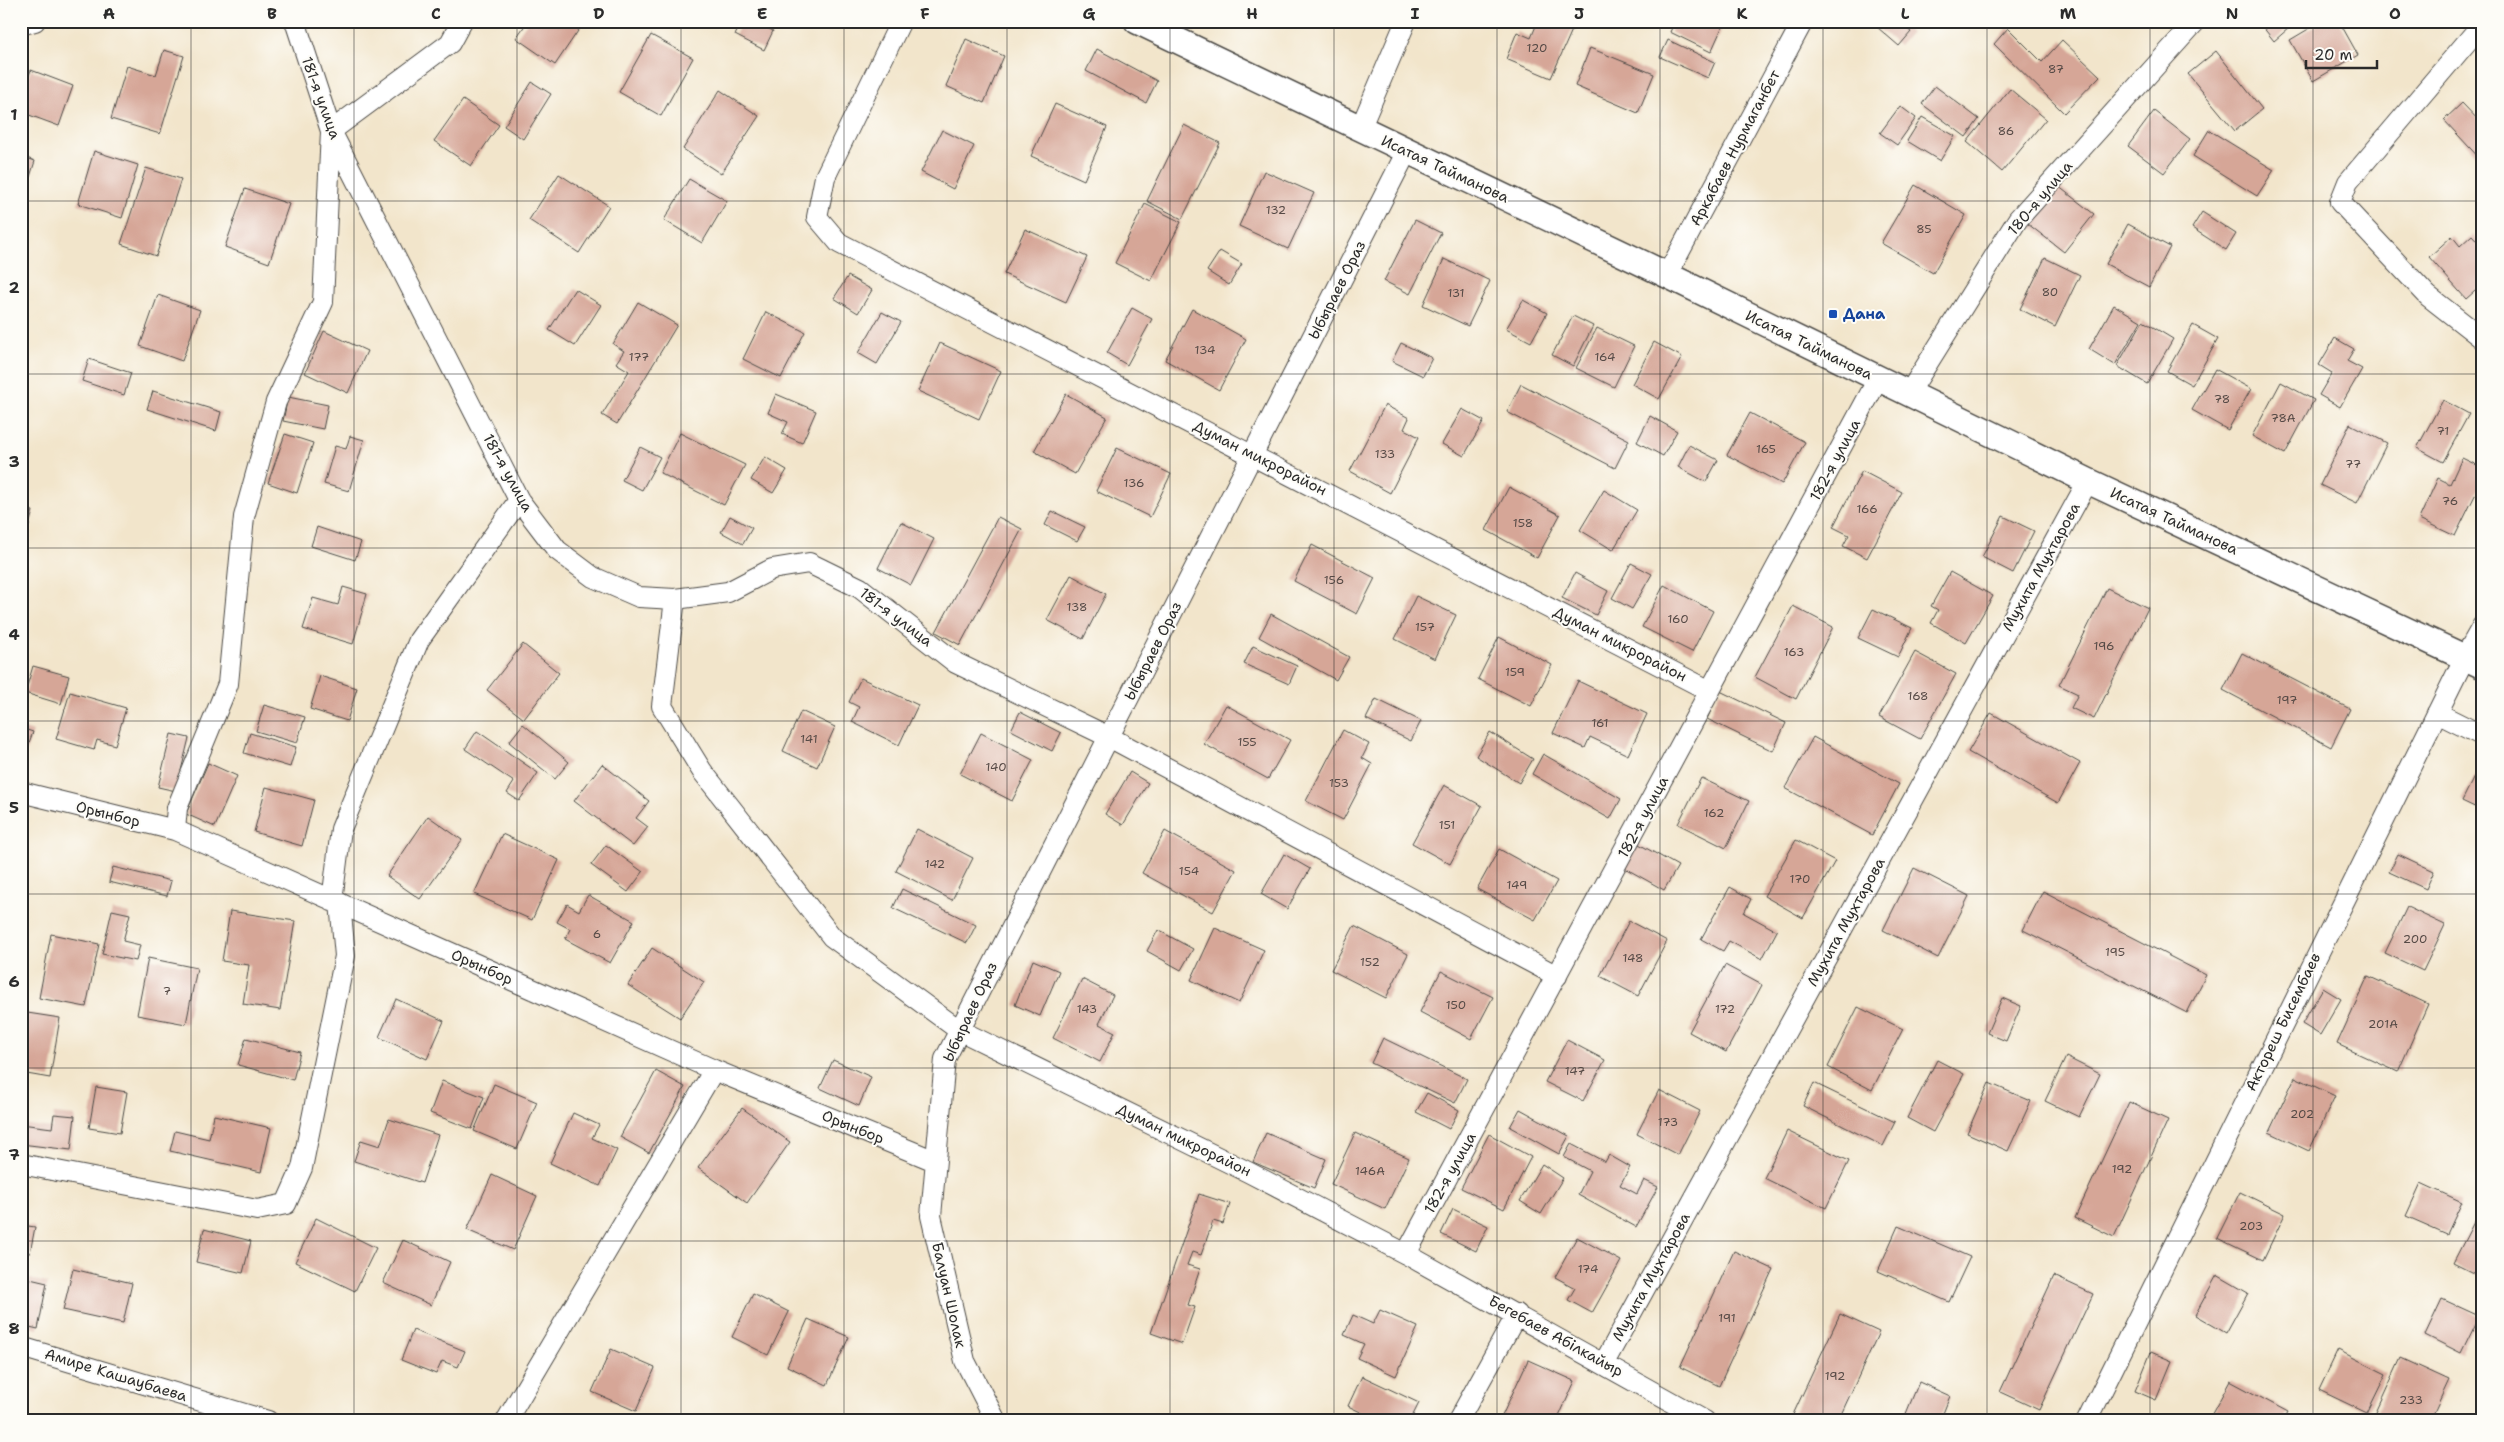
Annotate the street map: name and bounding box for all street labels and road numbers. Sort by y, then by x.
street label: 181-я улица [297,54,345,143]
street label: Аркабаев Нурмаганбет [1685,66,1785,229]
street label: Исатая Тайманова [1378,131,1513,208]
street label: 180-я улица [2003,156,2077,239]
street label: Ыбыраев Ораз [1304,237,1370,343]
street label: Исатая Тайманова [1742,306,1876,385]
street label: 182-я улица [1805,415,1865,504]
street label: Думан микрорайон [1190,416,1330,500]
street label: 181-я улица [478,430,538,516]
street label: Исатая Тайманова [2107,483,2242,560]
street label: Мухита Мухтарова [1997,498,2085,635]
street label: 181-я улица [855,583,937,651]
street label: Ыбыраев Ораз [1120,598,1186,704]
street label: Думан микрорайон [1550,602,1690,686]
street label: 182-я улица [1613,772,1673,861]
street label: Орынбор [74,796,142,832]
street label: Мухита Мухтарова [1802,853,1890,990]
street label: Орынбор [448,944,516,990]
street label: Актореш Бисембаев [2241,949,2325,1095]
street label: Ыбыраев Ораз [938,959,1002,1065]
street label: Думан микрорайон [1113,1099,1255,1181]
street label: Орынбор [819,1105,887,1149]
street label: 182-я улица [1419,1128,1481,1217]
street label: Мухита Мухтарова [1607,1208,1695,1345]
street label: Балуан Шолак [927,1240,971,1350]
street label: Бегебаев Абілкайыр [1485,1291,1627,1381]
street label: Амире Кашаубаева [42,1344,190,1406]

